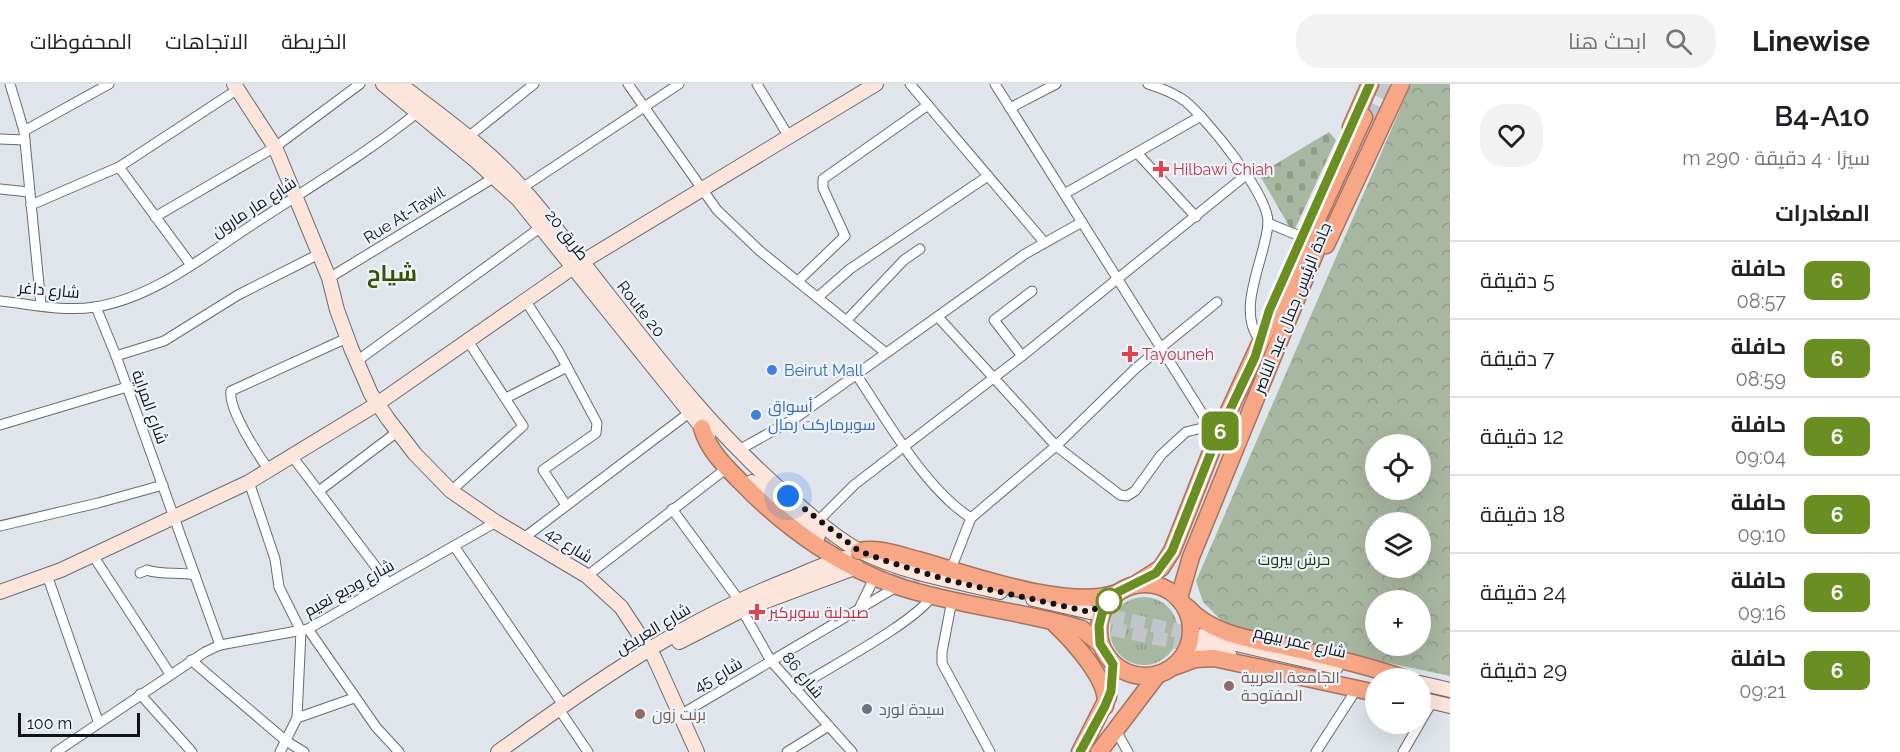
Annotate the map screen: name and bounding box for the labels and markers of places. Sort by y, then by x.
place label: Hilbawi Chiah [1173,160,1273,179]
marker: Hilbawi Chiah [1154,162,1168,176]
place label: Tayouneh [1142,345,1214,364]
marker: Tayouneh [1123,347,1137,361]
place label: Beirut Mall [784,361,864,380]
marker: Beirut Mall [765,363,779,377]
place label: أسواق سوبرماركت رمال [768,397,876,435]
marker: أسواق سوبرماركت رمال [749,408,763,422]
unlabelled marker [1096,588,1122,614]
place label: صيدلية سوبركير [768,603,869,622]
marker: صيدلية سوبركير [750,605,764,619]
place label: الجامعة العربية المفتوحة [1241,668,1340,705]
marker: الجامعة العربية المفتوحة [1222,679,1236,693]
place label: سيدة لورد [879,700,945,719]
marker: سيدة لورد [860,702,874,716]
place label: برنت زون [652,705,706,725]
marker: برنت زون [633,707,647,721]

